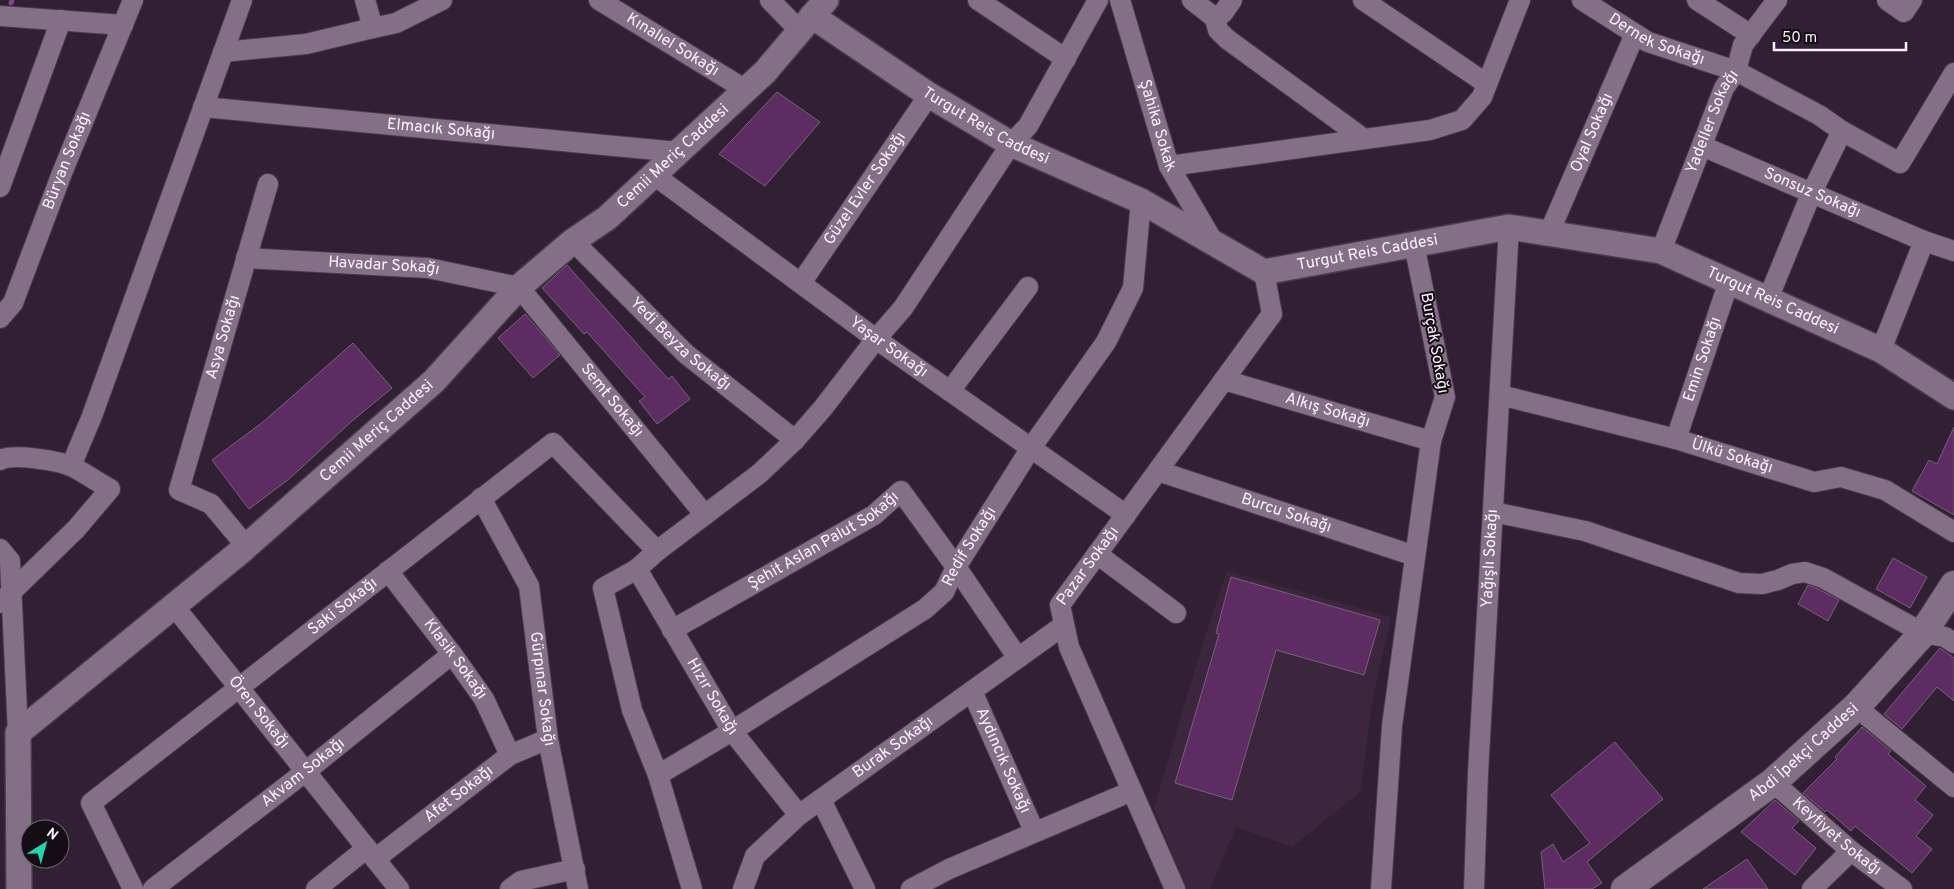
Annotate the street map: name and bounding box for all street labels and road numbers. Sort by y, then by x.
street label: Kınalıel Sokağı [622,9,722,81]
street label: Dernek Sokağı [1604,9,1707,70]
street label: Yadeller Sokağı [1682,66,1743,177]
street label: Şahika Sokak [1134,77,1180,176]
street label: Turgut Reis Caddesi [918,83,1052,170]
street label: Oyal Sokağı [1566,90,1618,176]
street label: Cemii Meriç Caddesi [613,100,733,213]
street label: Büryan Sokağı [39,109,96,213]
street label: Elmacık Sokağı [386,114,496,145]
street label: Güzel Evler Sokağı [820,128,911,249]
street label: Sonsuz Sokağı [1761,164,1864,223]
street label: Turgut Reis Caddesi [1296,230,1440,276]
street label: Havadar Sokağı [328,253,441,280]
street label: Turgut Reis Caddesi [1703,263,1842,340]
street label: Burçak Sokağı [1415,291,1453,395]
street label: Asya Sokağı [202,293,245,382]
street label: Yedi Beyza Sokağı [625,293,735,395]
street label: Yaşar Sokağı [845,313,932,382]
street label: Emin Sokağı [1679,314,1726,404]
street label: Semt Sokağı [576,360,648,442]
street label: Cemii Meriç Caddesi [316,376,438,487]
street label: Alkış Sokağı [1283,389,1372,432]
street label: Ülkü Sokağı [1689,432,1775,479]
street label: Şehit Aslan Palut Sokağı [745,487,903,595]
street label: Burcu Sokağı [1238,489,1334,538]
street label: Redif Sokağı [938,503,1001,590]
street label: Yağışlı Sokağı [1477,509,1503,608]
street label: Pazar Sokağı [1053,523,1124,610]
street label: Saki Sokağı [304,573,382,640]
street label: Klasik Sokağı [419,615,491,704]
street label: Gürpınar Sokağı [525,631,559,748]
street label: Hızır Sokağı [682,655,742,740]
street label: Ören Sokağı [224,671,294,753]
street label: Abdi İpekçi Caddesi [1745,699,1863,806]
street label: Aydıncık Sokağı [971,705,1035,816]
street label: Burak Sokağı [849,712,937,783]
street label: Akvam Sokağı [257,734,349,812]
street label: Afet Sokağı [420,761,498,827]
street label: Keyfiyet Sokağı [1788,793,1885,880]

